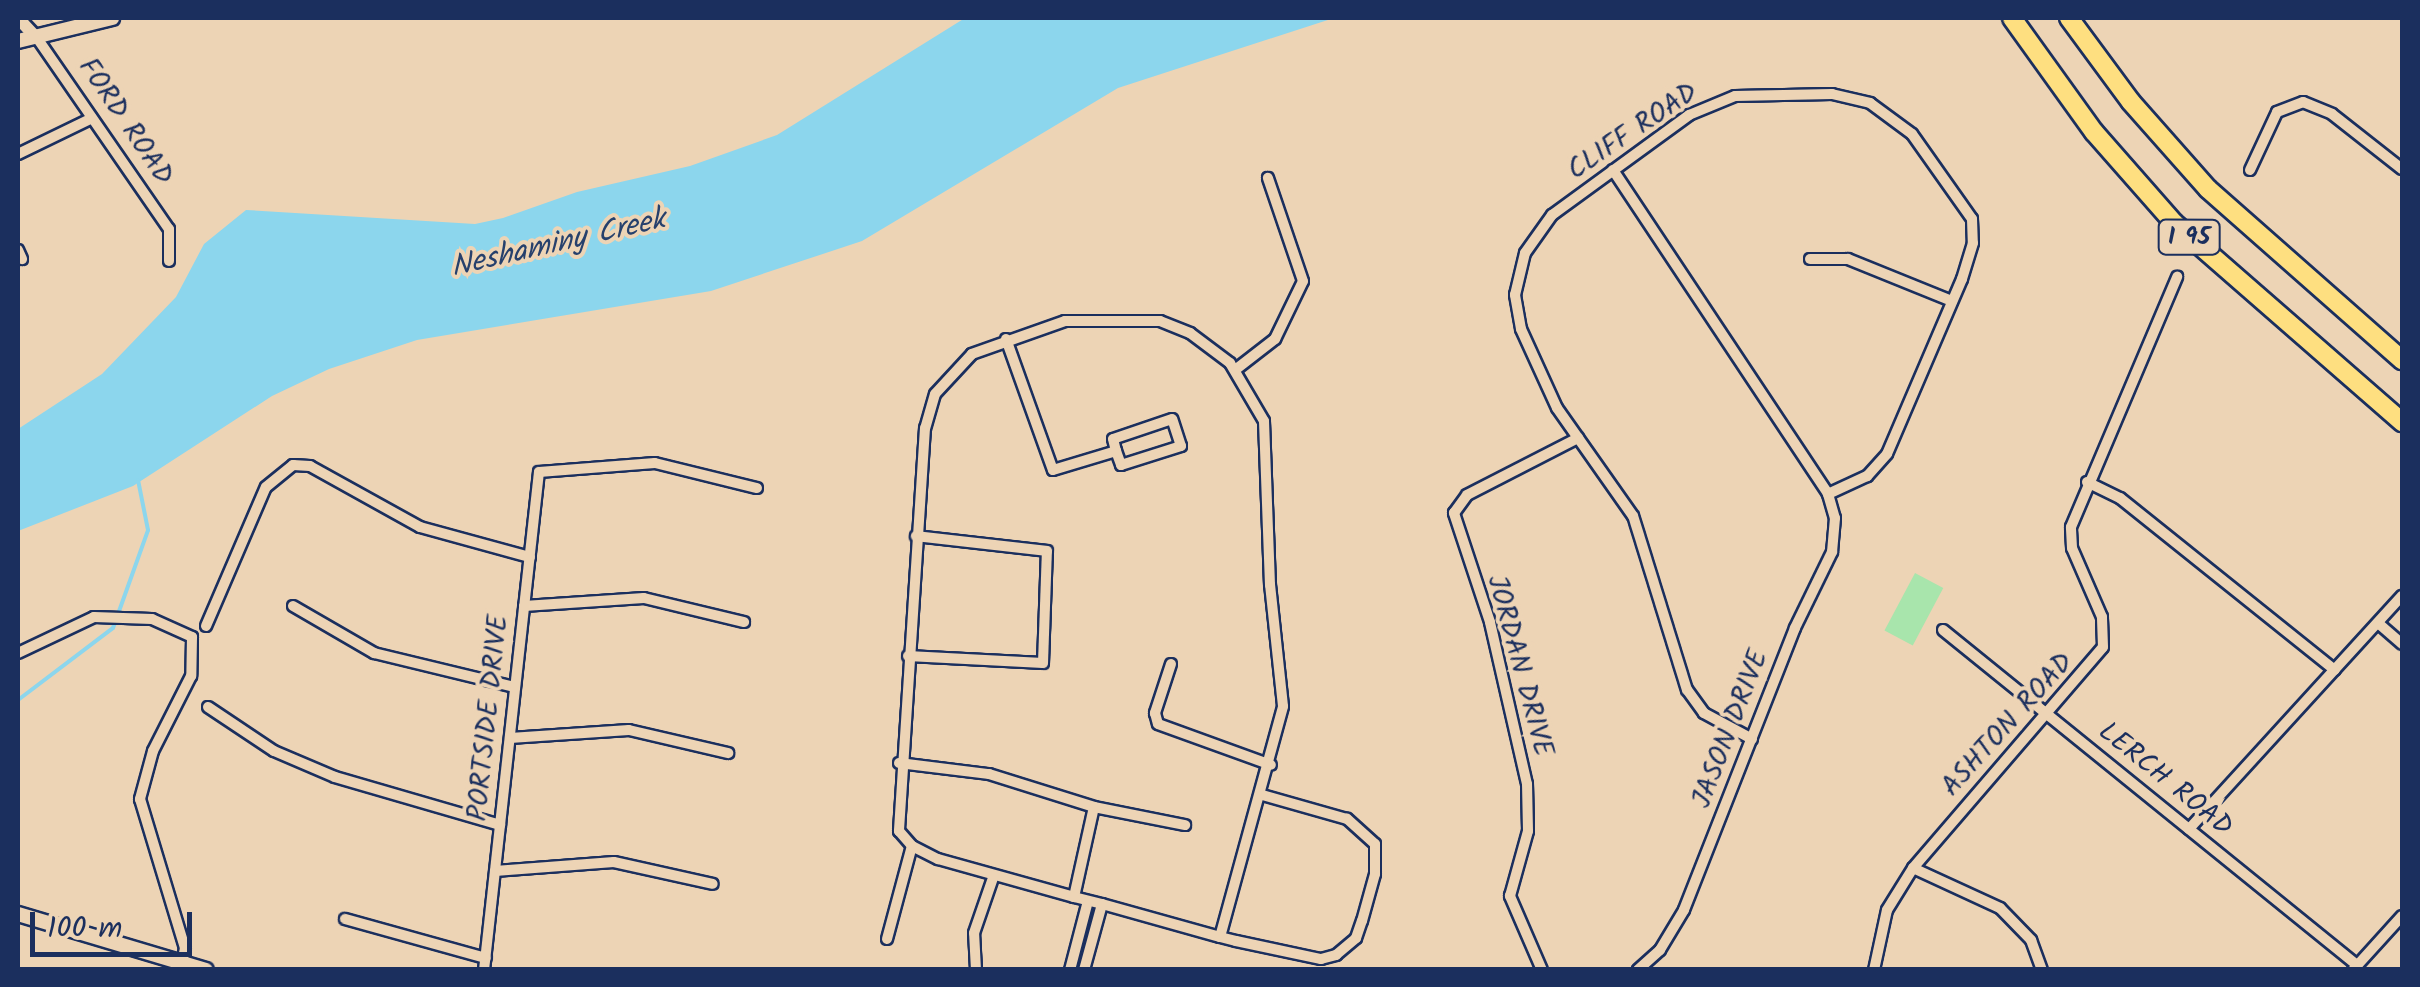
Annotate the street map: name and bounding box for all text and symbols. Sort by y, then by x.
street label: FORD ROAD [70,52,180,192]
street label: CLIFF ROAD [1561,76,1705,188]
water label: Neshaminy Creek [447,202,669,286]
road number: I 95 [2156,217,2222,257]
street label: JORDAN DRIVE [1479,572,1559,760]
street label: PORTSIDE DRIVE [461,613,517,823]
street label: JASON DRIVE [1685,645,1777,813]
street label: ASHTON ROAD [1935,646,2081,804]
street label: LERCH ROAD [2091,716,2239,844]
scale bar [35,892,198,954]
text: 100 m [47,905,122,953]

